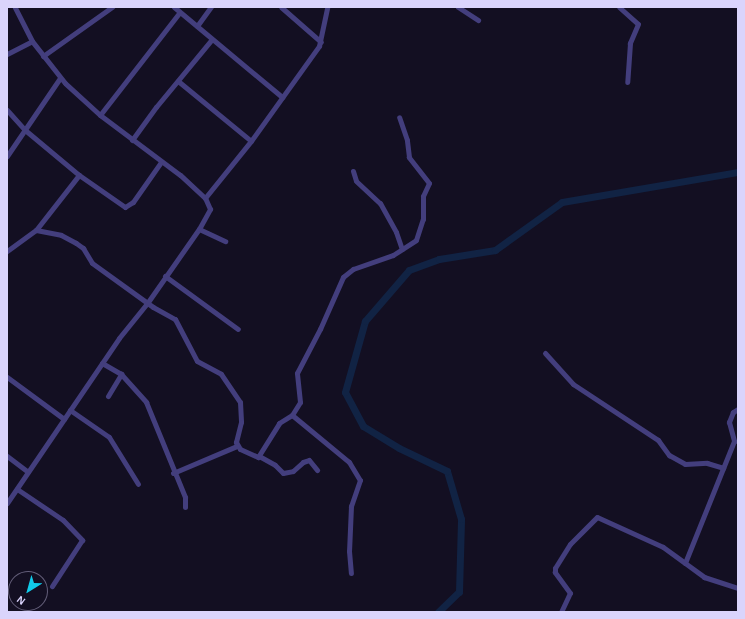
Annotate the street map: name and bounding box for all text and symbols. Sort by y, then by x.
north arrow [8,571,48,611]
text: N [15,593,27,607]

